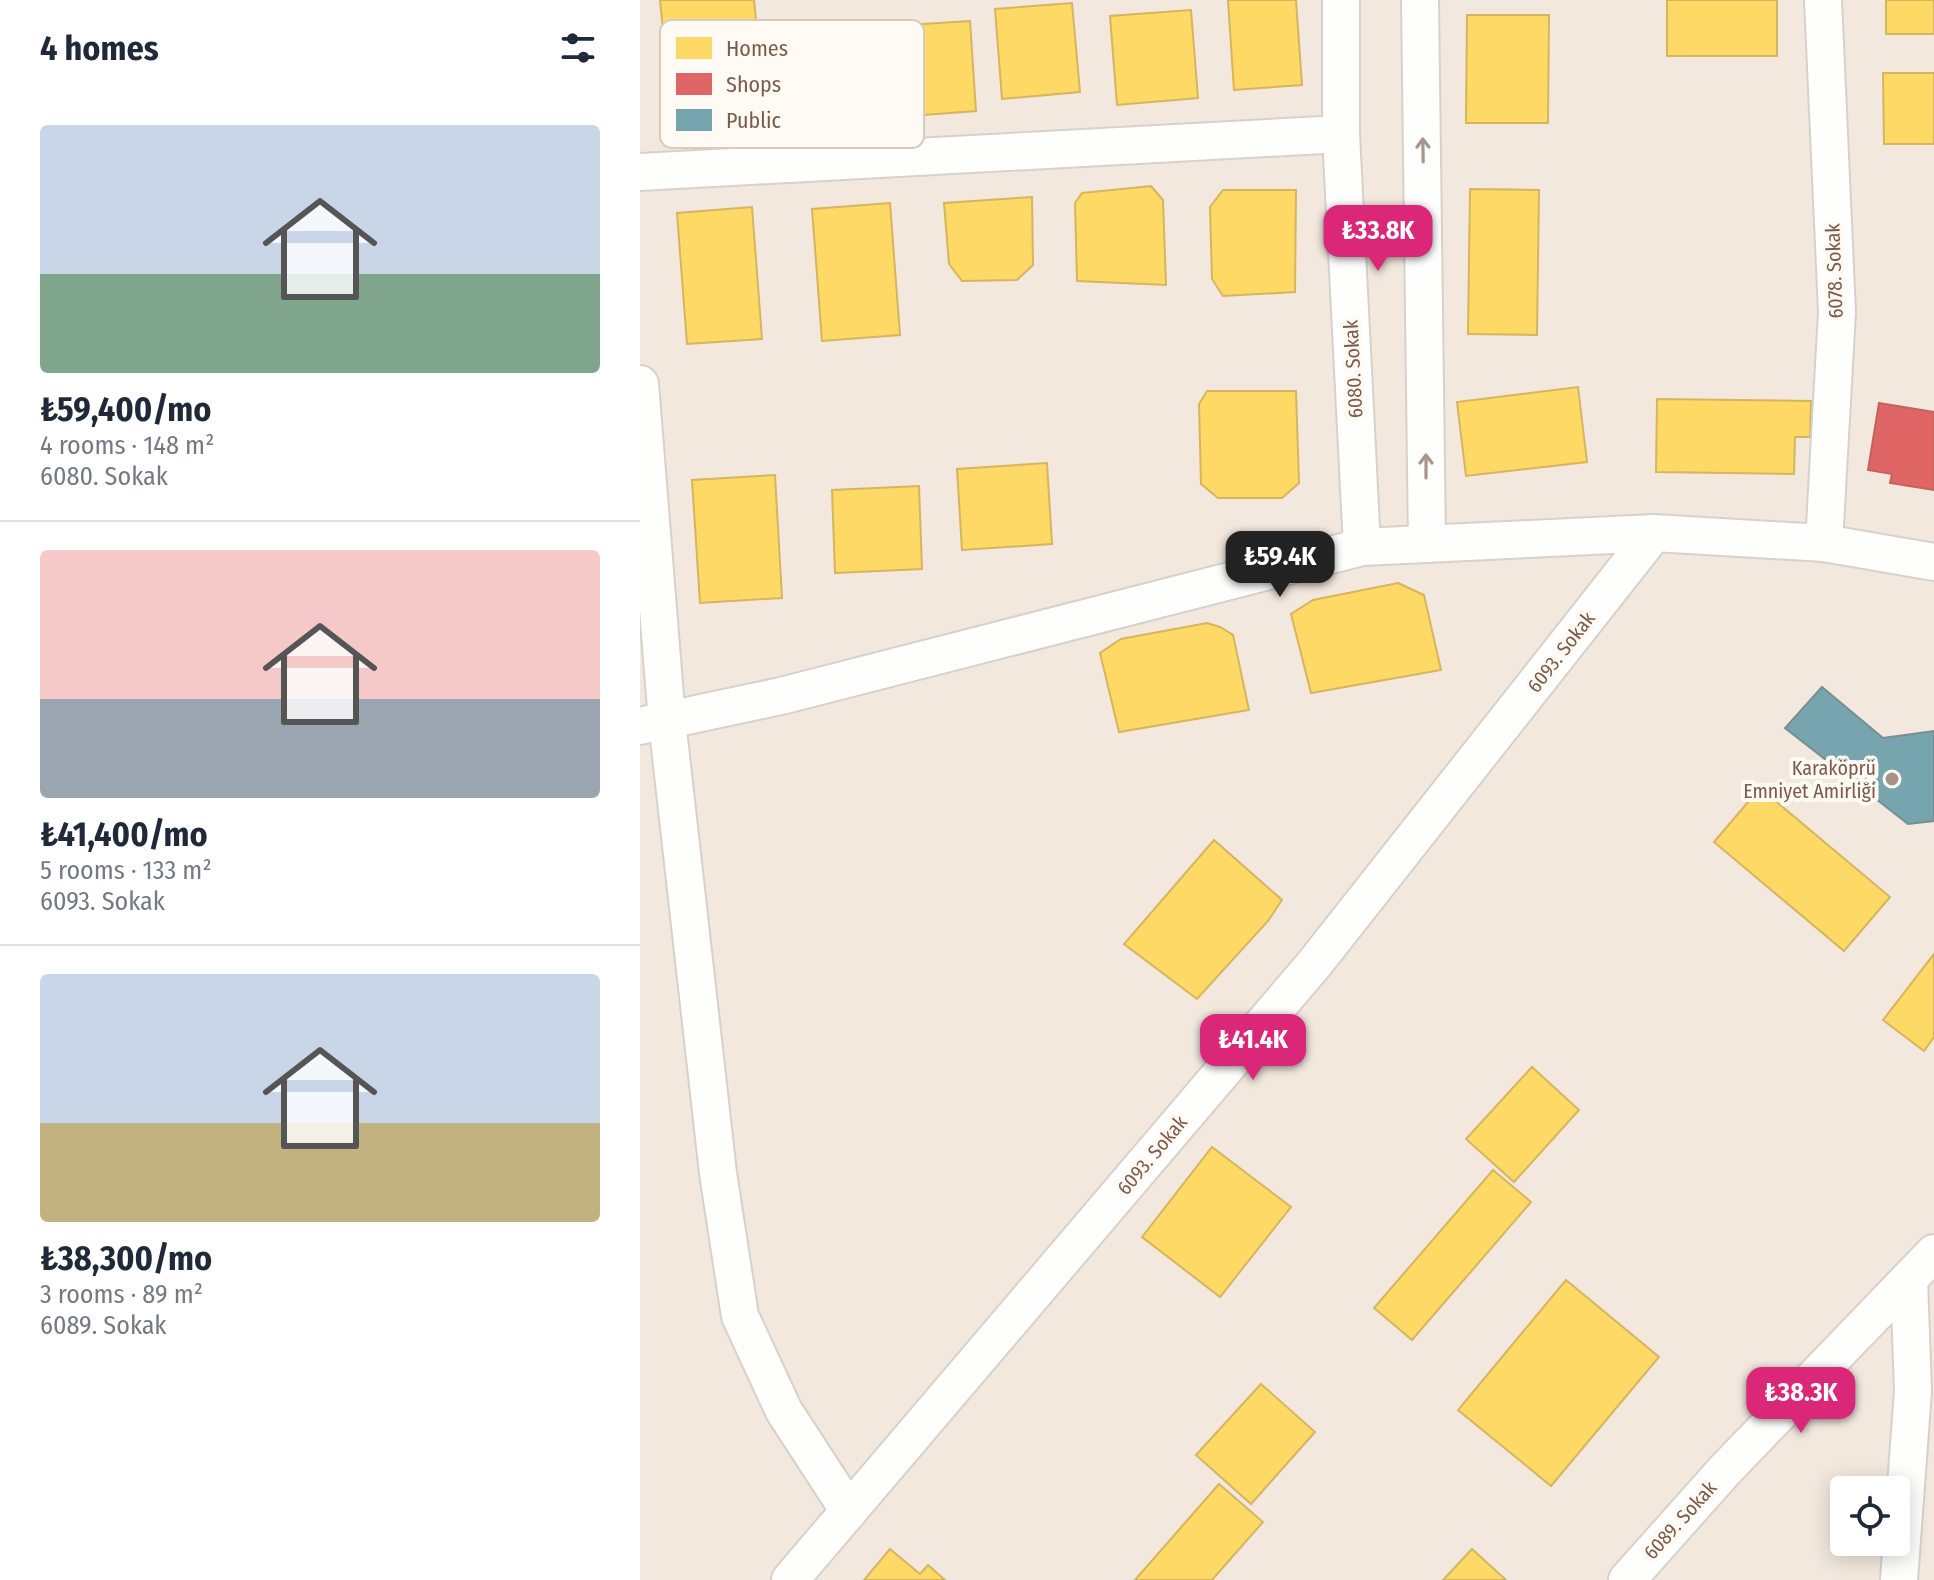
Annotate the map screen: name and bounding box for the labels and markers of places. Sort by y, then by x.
pin: ₺33.8K [1313,205,1443,273]
pin: ₺59.4K [1215,531,1345,599]
place label: Karaköprü Emniyet Amirliği [1743,756,1876,803]
marker: Karaköprü Emniyet Amirliği [1883,770,1901,788]
pin: ₺41.4K [1188,1014,1318,1082]
pin: ₺38.3K [1736,1367,1866,1435]

